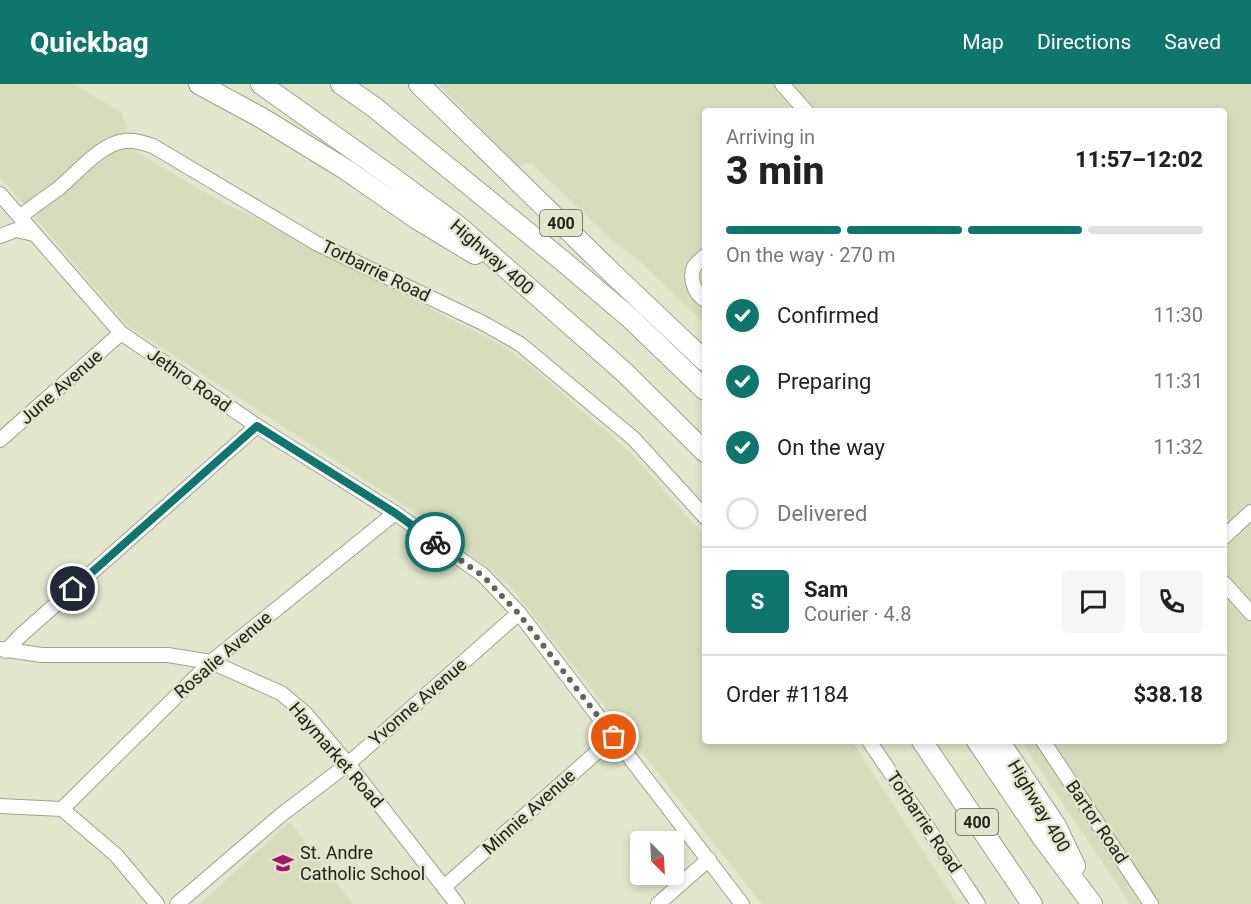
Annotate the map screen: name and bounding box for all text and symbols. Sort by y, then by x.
text: Quickbag [30,26,149,59]
text: Map [962,30,1004,54]
text: Directions [1037,30,1131,54]
text: Saved [1164,30,1221,54]
text: Arriving in [726,125,815,149]
text: 11:57–12:02 [1075,147,1203,172]
text: 3 min [726,148,824,194]
road number: 400 [540,210,582,236]
street label: Highway 400 [446,215,538,299]
street label: Torbarrie Road [319,235,434,306]
text: On the way · 270 m [726,243,895,267]
icon: check [726,299,759,332]
text: Confirmed [777,303,879,328]
text: 11:30 [1153,303,1203,327]
street label: Jethro Road [143,343,235,416]
street label: June Avenue [15,345,106,428]
icon: check [726,365,759,398]
text: Preparing [777,369,871,394]
text: 11:31 [1153,369,1203,393]
icon: check [726,431,759,464]
text: On the way [777,435,885,460]
text: 11:32 [1153,435,1203,459]
text: Delivered [777,501,867,526]
courier [405,512,465,572]
icon: bike [419,526,452,559]
pin [47,563,98,614]
button: chat [1062,570,1125,633]
button: phone [1140,570,1203,633]
icon: home [56,572,89,605]
text: Sam [804,577,848,602]
text: S [751,589,764,614]
text: Courier · 4.8 [804,602,911,626]
street label: Rosalie Avenue [170,607,276,703]
street label: Yvonne Avenue [365,654,471,750]
text: Order #1184 [726,682,848,707]
text: $38.18 [1134,682,1203,707]
street label: Haymarket Road [285,698,388,812]
pin [588,711,639,762]
icon: bag [597,720,630,753]
street label: Highway 400 [1004,756,1075,856]
street label: Minnie Avenue [478,765,579,859]
street label: Torbarrie Road [883,767,966,877]
street label: Bartor Road [1062,776,1133,867]
road number: 400 [956,809,998,835]
north arrow [630,831,684,885]
map controls [630,831,684,885]
place label: St. Andre Catholic School [300,842,425,884]
school or university icon: St. Andre Catholic School [271,851,295,875]

